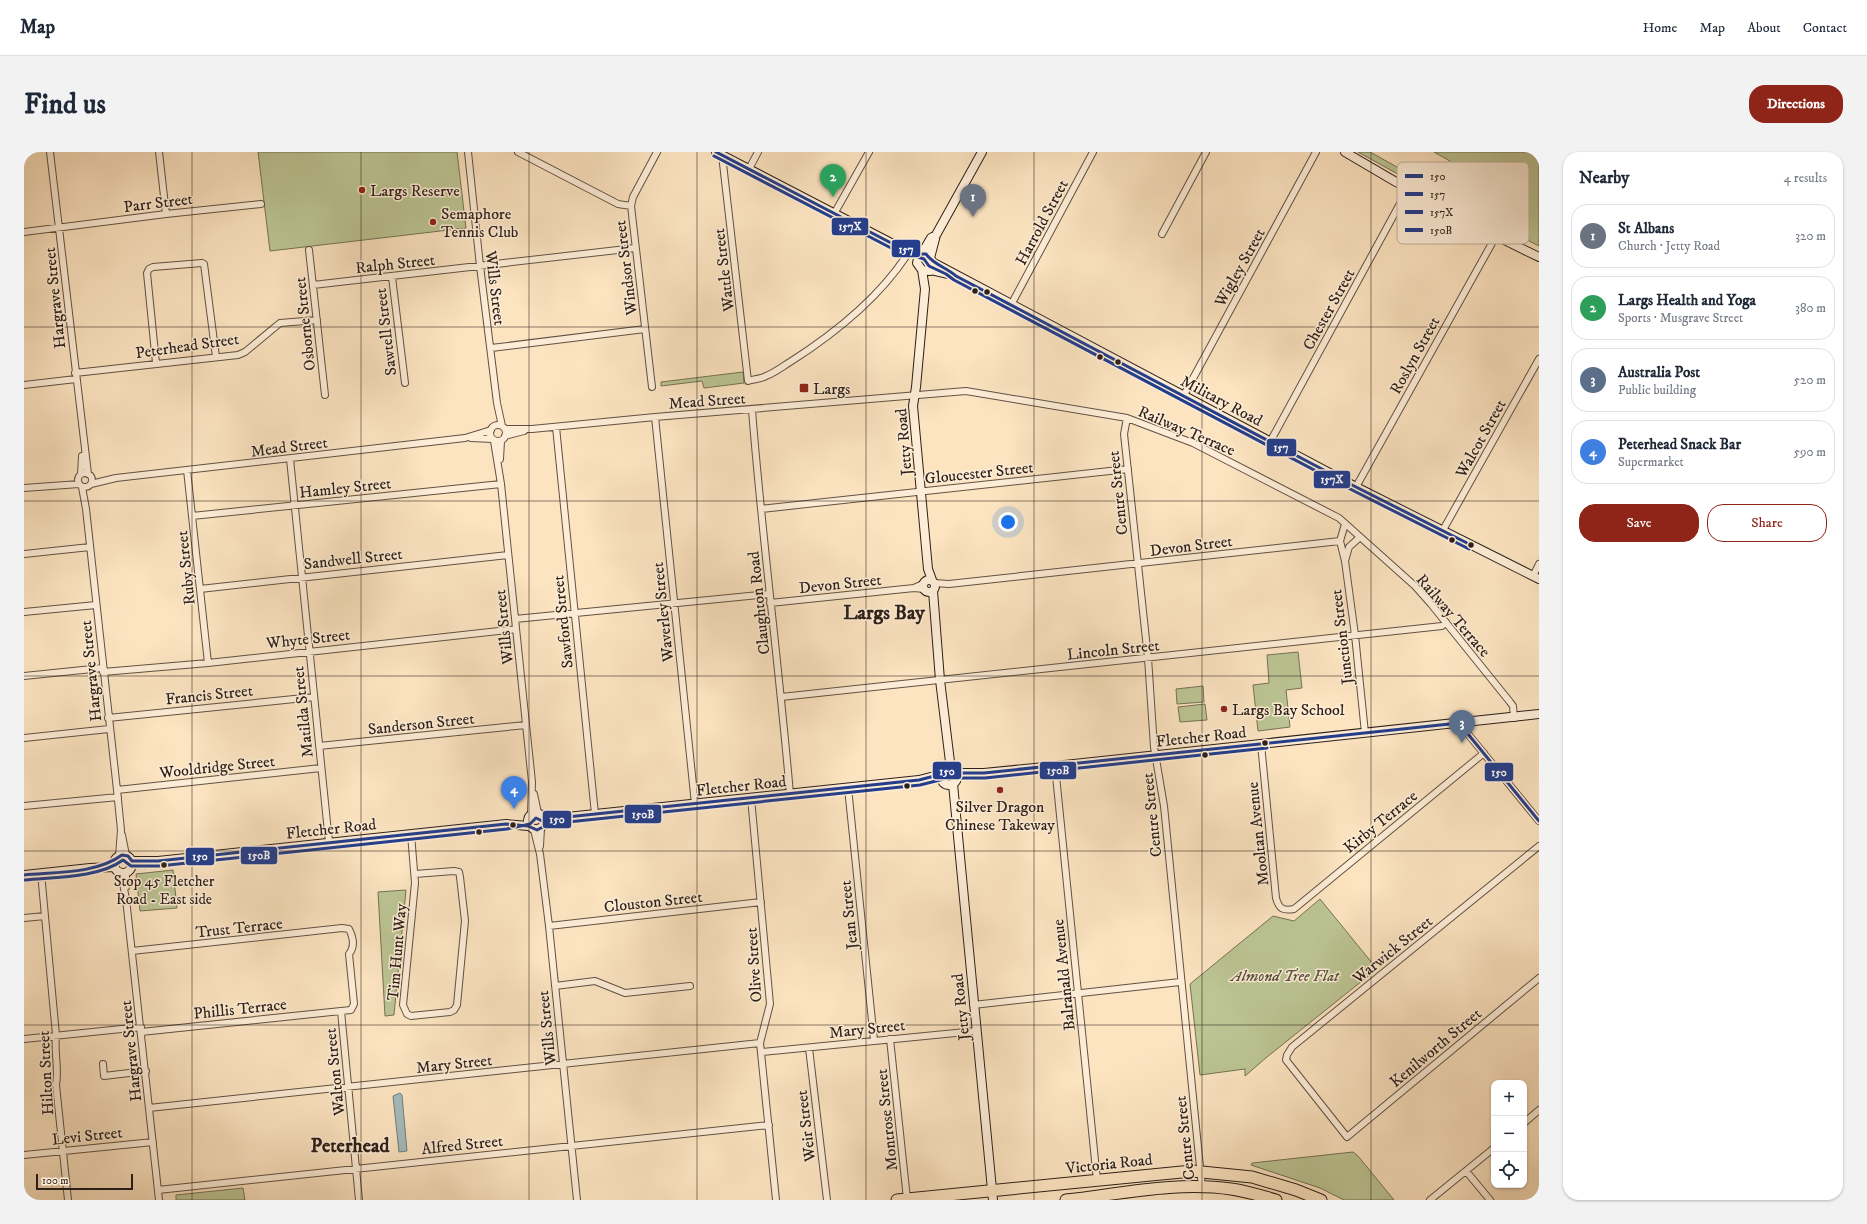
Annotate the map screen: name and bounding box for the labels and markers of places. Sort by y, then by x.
pin: 2 [820,164,846,197]
place label: Largs Reserve [370,181,460,201]
pin: 1 [960,184,986,217]
marker: Largs Reserve [357,185,367,195]
place label: Semaphore Tennis Club [441,204,518,242]
marker: Semaphore Tennis Club [428,217,438,227]
unlabelled marker [970,286,980,296]
unlabelled marker [982,287,992,297]
unlabelled marker [1095,352,1105,362]
unlabelled marker [1113,357,1123,367]
place label: Largs [813,379,850,399]
marker: Largs [798,382,810,394]
unlabelled marker [1447,535,1457,545]
unlabelled marker [1466,540,1476,550]
place label: Largs Bay School [1232,700,1345,720]
marker: Largs Bay School [1219,704,1229,714]
pin: 3 [1449,710,1475,743]
unlabelled marker [1260,738,1270,748]
unlabelled marker [1200,750,1210,760]
pin: 4 [501,776,527,809]
unlabelled marker [902,781,912,791]
marker: Silver Dragon Chinese Takeway [995,785,1005,795]
place label: Silver Dragon Chinese Takeway [945,797,1055,835]
unlabelled marker [508,820,518,830]
unlabelled marker [474,827,484,837]
marker: Stop 45 Fletcher Road - East side [159,860,169,870]
place label: Stop 45 Fletcher Road - East side [114,872,215,909]

